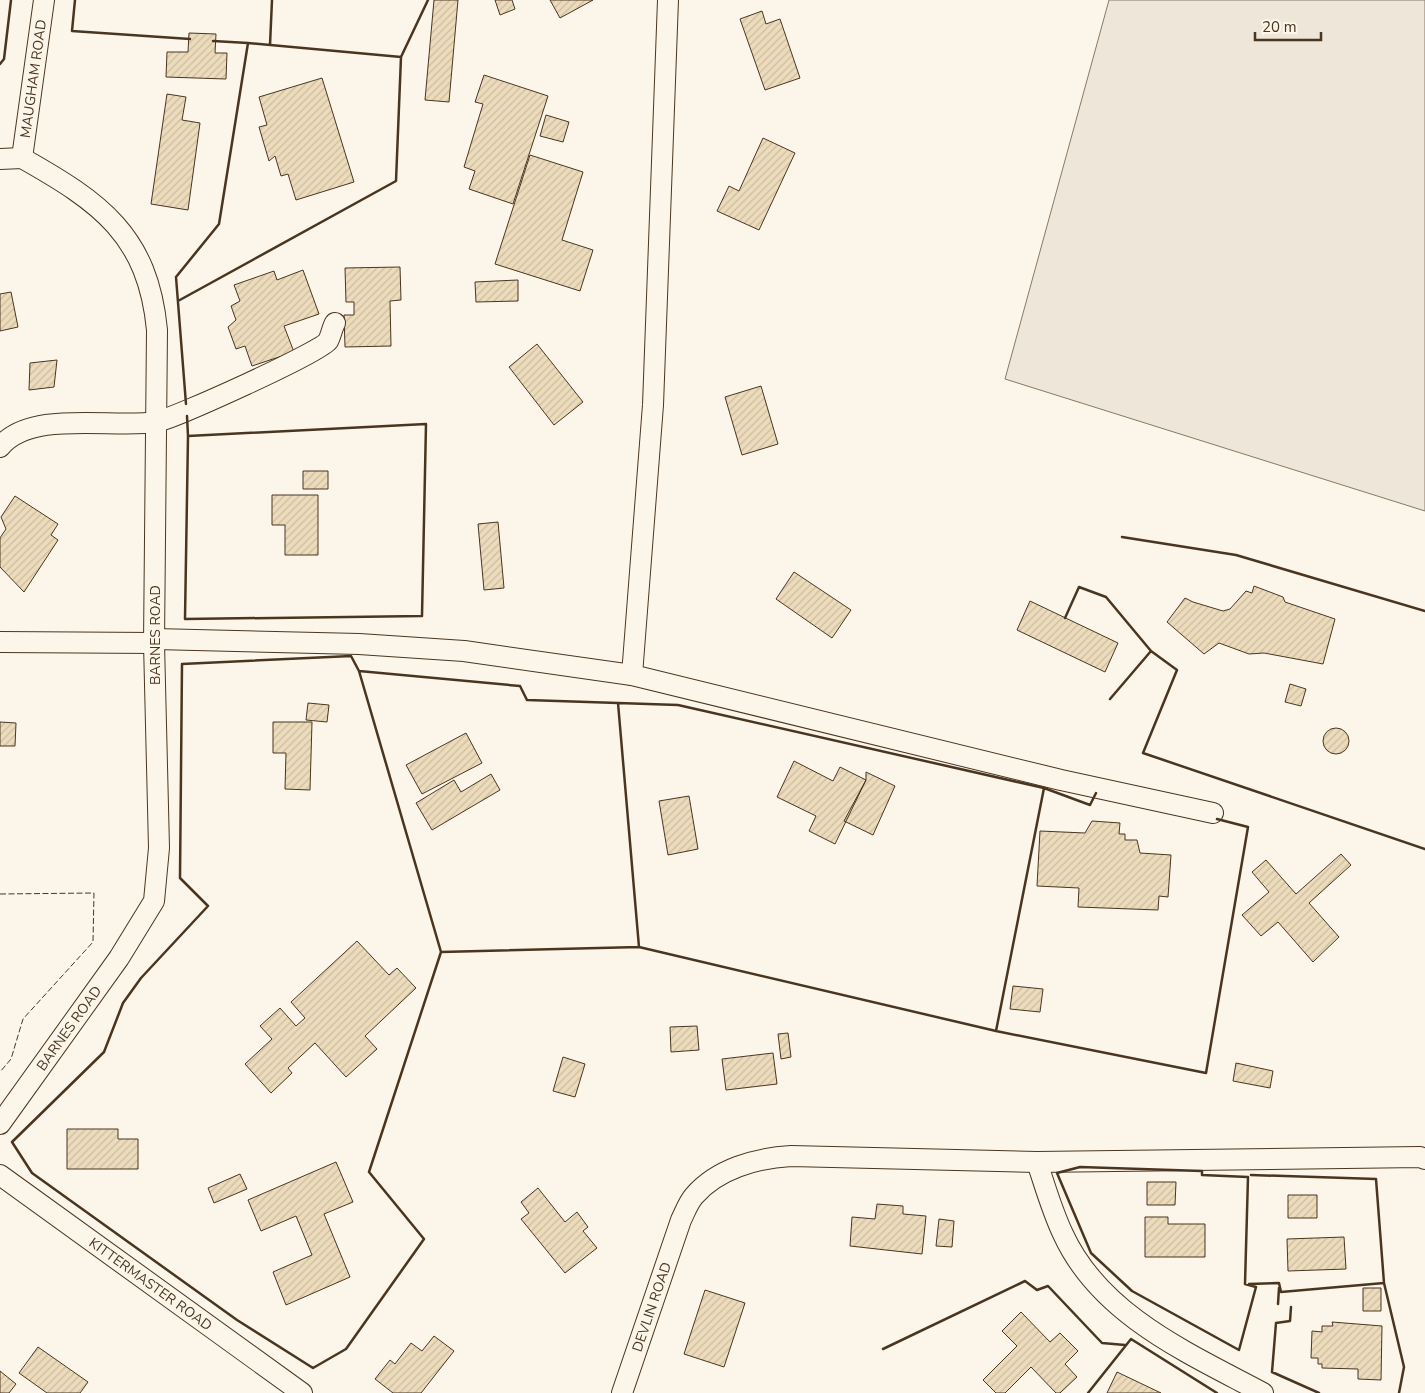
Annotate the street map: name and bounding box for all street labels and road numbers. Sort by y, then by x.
street label: MAUGHAM ROAD [16,18,51,139]
street label: BARNES ROAD [146,585,165,685]
street label: BARNES ROAD [32,982,106,1075]
street label: KITTERMASTER ROAD [85,1233,216,1335]
street label: DEVLIN ROAD [628,1260,676,1354]

